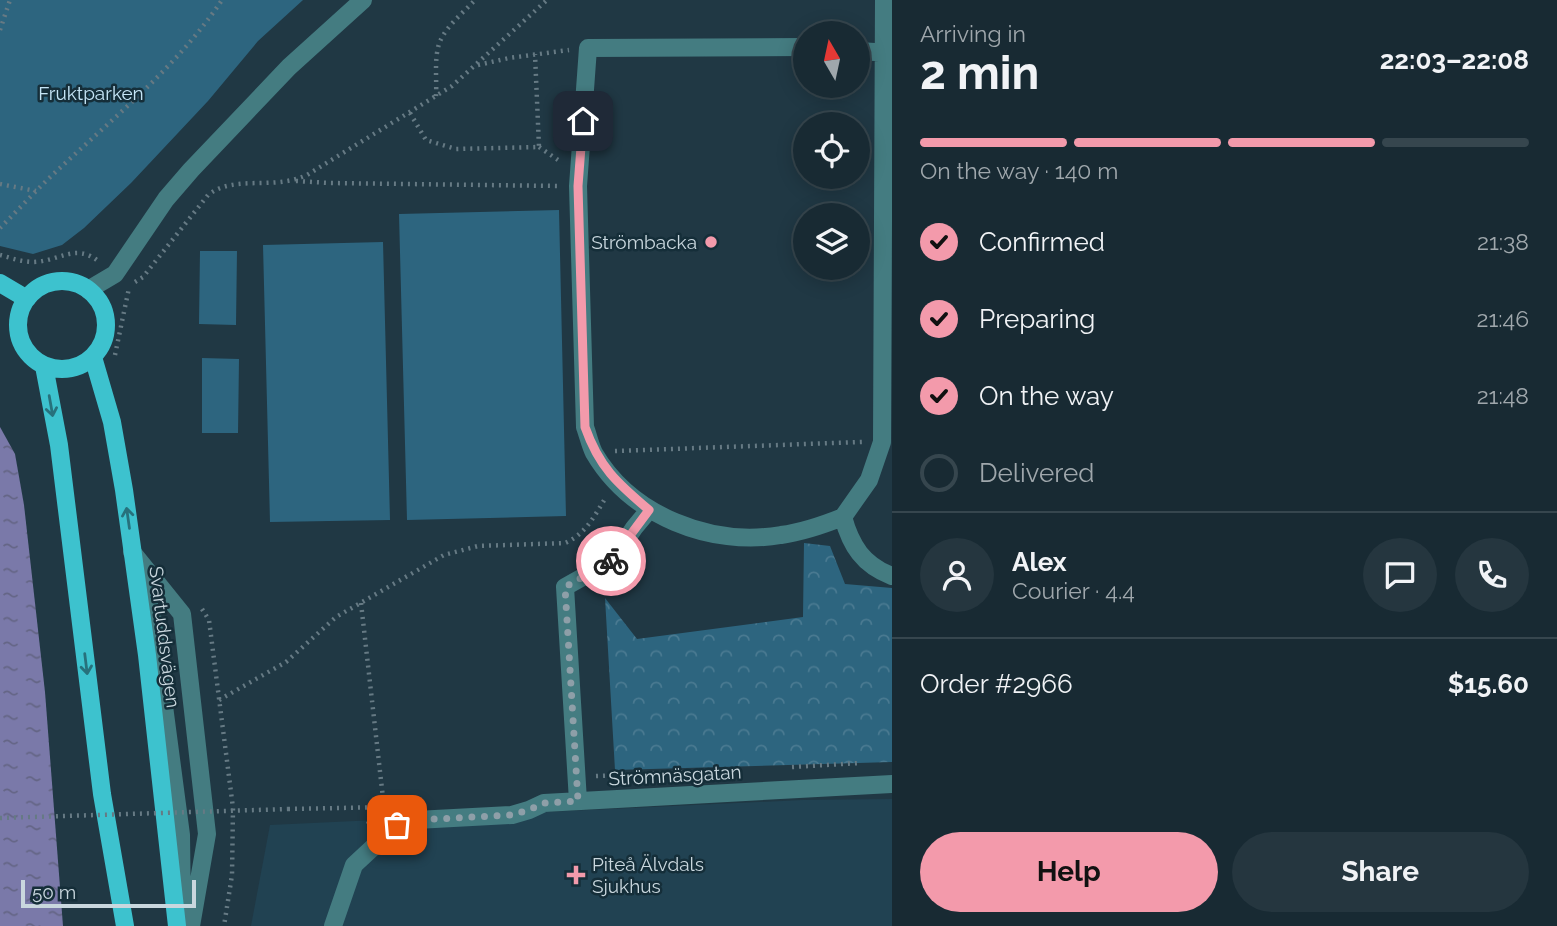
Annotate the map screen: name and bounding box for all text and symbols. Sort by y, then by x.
text: Arriving in [920,20,1026,47]
north arrow [793,21,870,98]
map controls [793,21,870,280]
text: 22:03–22:08 [1380,45,1529,75]
text: 2 min [920,46,1039,100]
park label: Fruktparken [38,82,144,104]
pin [553,91,613,151]
icon: home [564,102,602,140]
button: locate [793,112,870,189]
text: On the way · 140 m [920,157,1118,184]
button: layers [793,203,870,280]
icon: check [920,223,958,261]
text: Confirmed [979,227,1105,257]
text: 21:38 [1477,228,1529,255]
place label: Strömbacka [591,231,697,253]
marker: Strömbacka [703,234,719,250]
icon: check [920,300,958,338]
text: Preparing [979,304,1095,334]
text: 21:46 [1476,305,1529,332]
icon: check [920,377,958,415]
text: On the way [979,381,1114,411]
text: 21:48 [1477,382,1529,409]
one-way arrow [45,394,59,416]
text: Delivered [979,458,1094,488]
one-way arrow [121,507,134,530]
courier [576,526,646,596]
button: person [920,538,994,612]
button: chat [1363,538,1437,612]
button: phone [1455,538,1529,612]
icon: bike [592,542,630,580]
text: Alex [1012,547,1067,577]
street label: Svartuddsvägen [145,565,185,709]
text: Courier · 4.4 [1012,577,1135,604]
one-way arrow [79,652,92,674]
text: Order #2966 [920,669,1073,699]
text: $15.60 [1448,669,1529,699]
street label: Strömnäsgatan [608,761,742,789]
pin [367,795,427,855]
icon: bag [378,806,416,844]
button: Help [920,832,1218,912]
button: Share [1232,832,1529,912]
place label: Piteå Älvdals Sjukhus [592,853,704,897]
marker: Piteå Älvdals Sjukhus [566,865,586,885]
scale bar [21,877,196,909]
text: 50 m [32,881,76,903]

